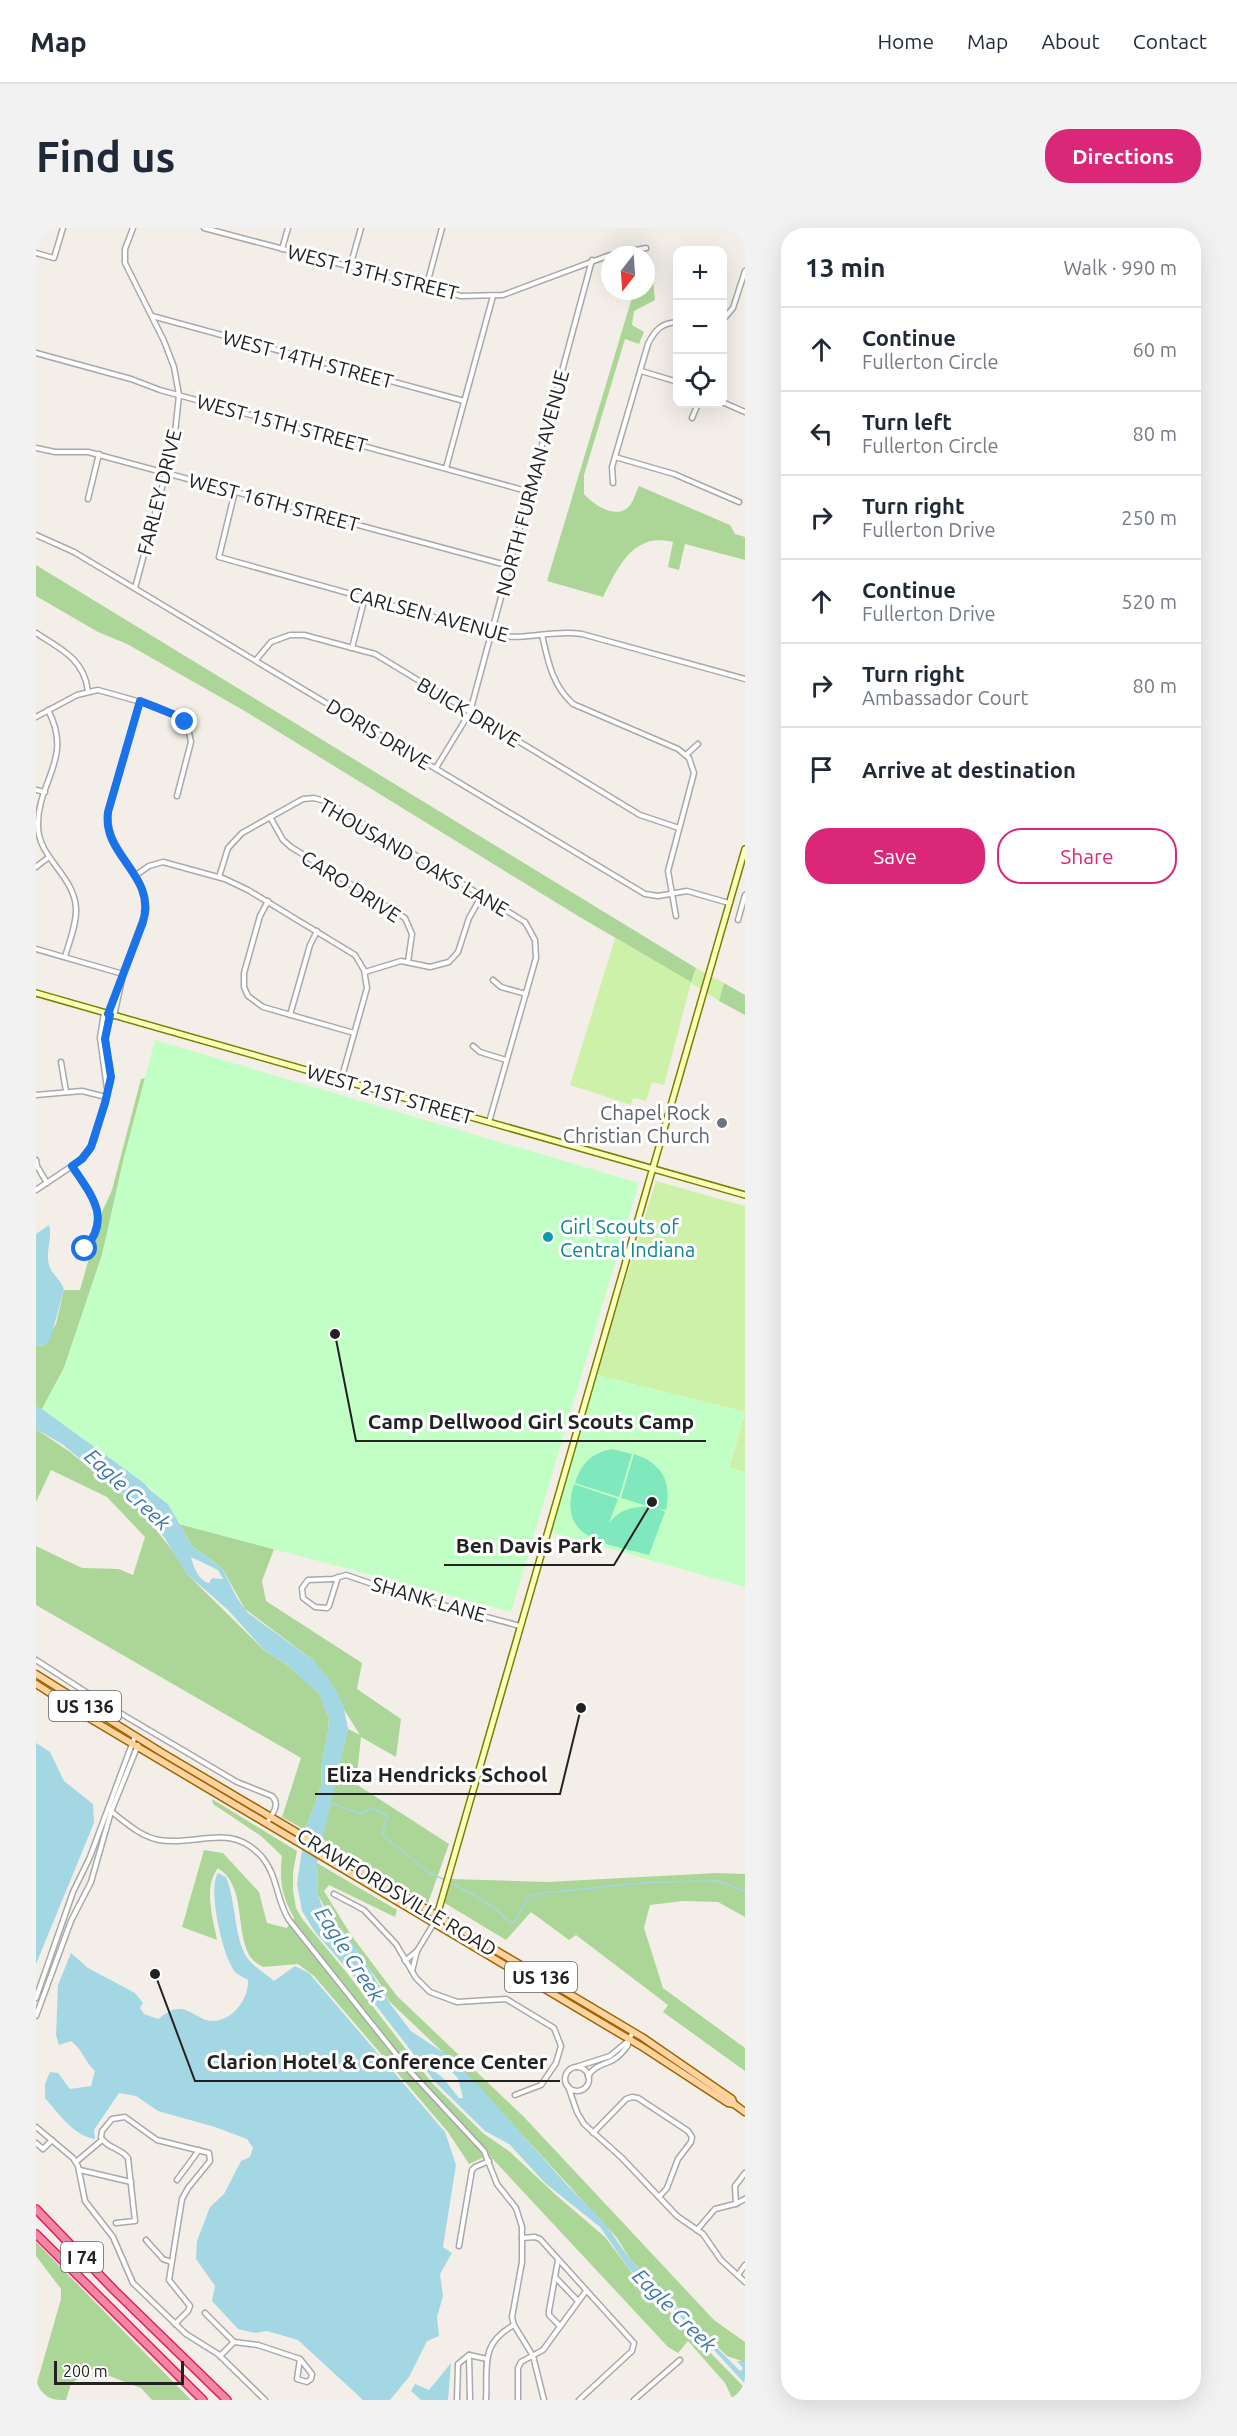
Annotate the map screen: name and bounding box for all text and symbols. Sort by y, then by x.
text: Map [30,26,87,57]
text: Home [877,29,934,53]
text: Map [967,29,1008,53]
text: About [1041,29,1100,53]
text: Contact [1133,29,1207,53]
button: Directions [1045,129,1201,183]
text: Find us [36,133,175,180]
street label: WEST 13TH STREET [285,240,461,304]
north arrow [601,246,655,300]
map controls [673,246,727,408]
button: + [673,246,727,300]
text: 13 min [805,253,885,282]
text: Walk · 990 m [1064,256,1177,279]
button: − [673,300,727,354]
street label: WEST 14TH STREET [220,325,396,393]
text: Continue [862,325,956,350]
icon: ahead [805,333,838,366]
text: 60 m [1133,338,1177,361]
text: Fullerton Circle [862,350,999,373]
button: locate [673,354,727,408]
street label: NORTH FURMAN AVENUE [491,368,573,598]
street label: WEST 15TH STREET [194,389,370,457]
text: Turn left [862,409,952,434]
icon: left [805,417,838,450]
text: 80 m [1133,422,1177,445]
street label: FARLEY DRIVE [132,427,186,557]
text: Fullerton Circle [862,434,999,457]
street label: WEST 16TH STREET [186,468,362,536]
text: Turn right [862,493,964,518]
icon: right [805,501,838,534]
text: 250 m [1121,506,1177,529]
text: Fullerton Drive [862,518,996,541]
text: Continue [862,577,956,602]
street label: CARLSEN AVENUE [347,582,511,646]
icon: ahead [805,585,838,618]
text: 520 m [1121,590,1177,613]
text: Fullerton Drive [862,602,996,625]
text: Turn right [862,661,964,686]
icon: right [805,669,838,702]
street label: BUICK DRIVE [413,672,525,752]
text: 80 m [1133,674,1177,697]
text: Ambassador Court [862,686,1028,709]
street label: DORIS DRIVE [323,694,435,774]
route end [171,708,197,734]
icon: arrive [805,753,838,786]
text: Arrive at destination [862,757,1076,782]
street label: THOUSAND OAKS LANE [315,793,513,921]
button: Save [805,828,985,884]
button: Share [997,828,1177,884]
street label: CARO DRIVE [297,845,405,927]
street label: WEST 21ST STREET [304,1059,476,1129]
place label: Chapel Rock Christian Church [563,1101,710,1147]
marker: Chapel Rock Christian Church [715,1116,729,1130]
place label: Girl Scouts of Central Indiana [560,1215,695,1261]
marker: Girl Scouts of Central Indiana [541,1230,555,1244]
route start [71,1235,97,1261]
callout: Camp Dellwood Girl Scouts Camp [356,1402,706,1441]
text: Camp Dellwood Girl Scouts Camp [368,1409,694,1433]
water label: Eagle Creek [80,1443,176,1535]
callout: Ben Davis Park [444,1526,614,1565]
text: Ben Davis Park [456,1533,602,1557]
street label: SHANK LANE [369,1572,489,1626]
road number: US 136 [49,1691,121,1721]
callout: Eliza Hendricks School [315,1755,560,1794]
text: Eliza Hendricks School [327,1762,547,1786]
street label: CRAWFORDSVILLE ROAD [293,1823,501,1961]
water label: Eagle Creek [310,1902,390,2006]
road number: US 136 [505,1962,577,1992]
callout: Clarion Hotel & Conference Center [195,2042,560,2081]
text: Clarion Hotel & Conference Center [207,2049,548,2073]
road number: I 74 [61,2242,103,2272]
water label: Eagle Creek [628,2263,722,2357]
scale bar [54,2358,184,2386]
text: 200 m [63,2362,108,2380]

